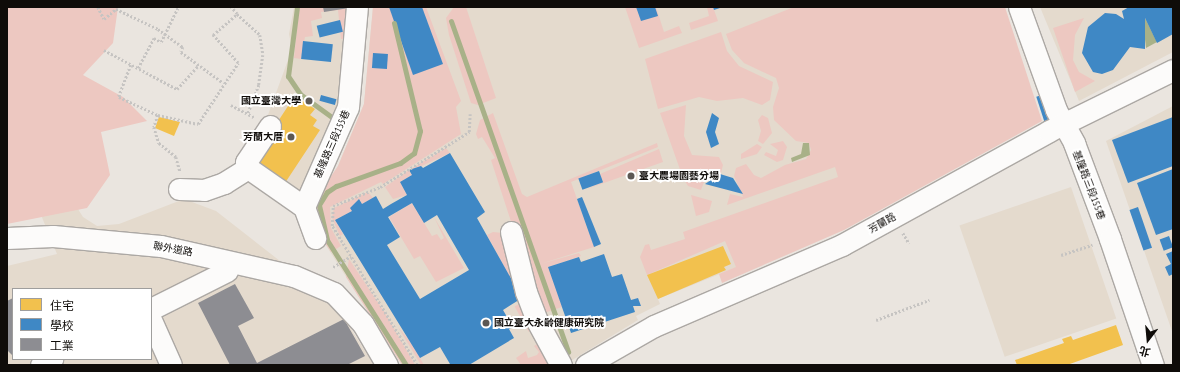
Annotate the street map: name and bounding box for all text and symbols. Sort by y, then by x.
place label: 國立臺灣大學 [241,95,301,107]
marker: 國立臺灣大學 [304,96,314,106]
street label: 基隆路三段155巷 [312,108,352,180]
place label: 芳蘭大厝 [243,131,283,143]
marker: 芳蘭大厝 [286,132,296,142]
street label: 基隆路三段155巷 [1070,149,1108,221]
place label: 臺大農場園藝分場 [639,170,719,182]
marker: 臺大農場園藝分場 [626,171,636,181]
street label: 芳蘭路 [866,210,898,236]
street label: 聯外道路 [152,240,194,258]
legend [12,288,152,360]
text: 住宅 [50,298,74,313]
place label: 國立臺大永齡健康研究院 [494,317,604,329]
text: 學校 [50,318,74,333]
marker: 國立臺大永齡健康研究院 [481,318,491,328]
north arrow [1128,320,1168,360]
text: 工業 [50,338,74,353]
text: 北 [1137,343,1152,360]

